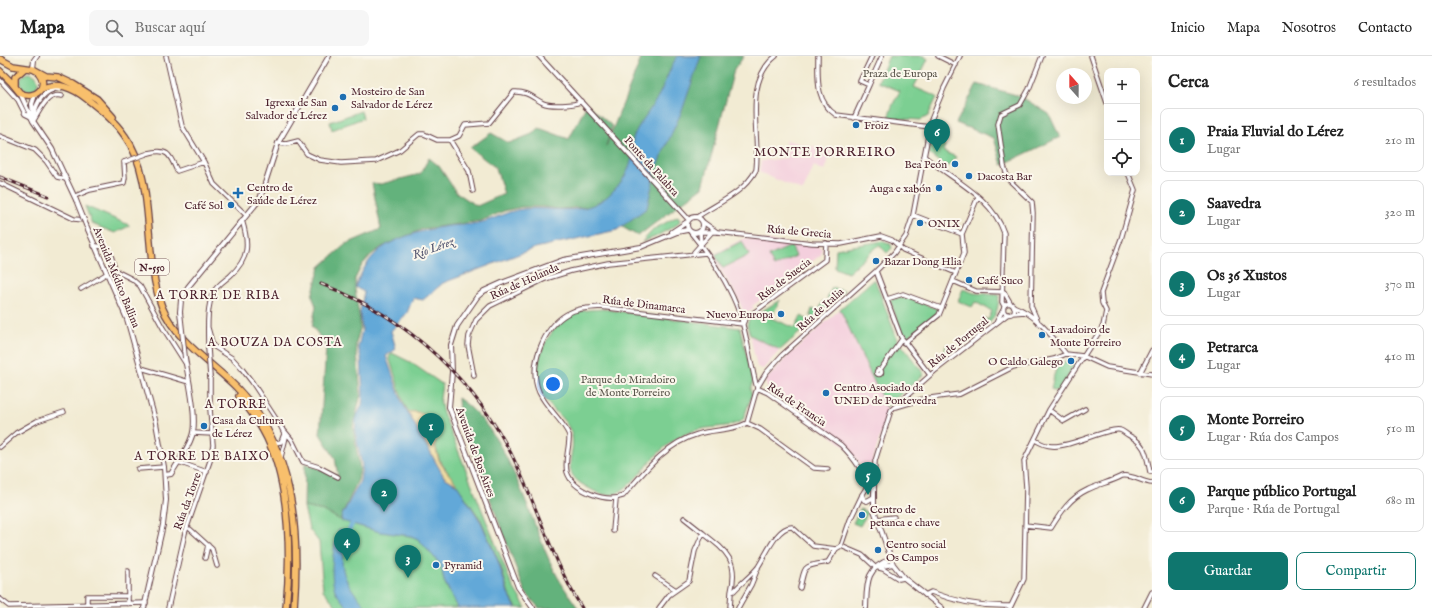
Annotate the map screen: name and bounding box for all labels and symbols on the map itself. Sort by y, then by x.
park label: Praza de Europa [863,67,938,81]
north arrow [1056,68,1092,104]
place label: Mosteiro de San Salvador de Lérez [351,85,433,112]
marker: Mosteiro de San Salvador de Lérez [338,92,348,102]
place label: Igrexa de San Salvador de Lérez [245,96,327,123]
marker: Igrexa de San Salvador de Lérez [330,103,340,113]
place label: Froiz [864,119,889,133]
pin: 6 [924,119,950,152]
marker: Froiz [851,120,861,130]
street label: Ponte da Palabra [621,134,682,200]
district label: MONTE PORREIRO [754,144,896,161]
place label: Bea Peón [905,158,947,172]
marker: Bea Peón [950,159,960,169]
place label: Dacosta Bar [977,170,1032,184]
marker: Dacosta Bar [964,171,974,181]
place label: Centro de Saúde de Lérez [247,181,317,208]
place label: Auga e xabón [869,182,931,196]
marker: Auga e xabón [934,183,944,193]
marker: Centro de Saúde de Lérez [232,187,244,199]
place label: Café Sol [184,199,223,213]
marker: Café Sol [226,200,236,210]
place label: ONIX [928,217,960,231]
marker: ONIX [915,218,925,228]
street label: Rúa de Grecia [766,222,832,242]
street label: Avenida Médico Ballina [89,224,143,330]
water label: Río Lérez [411,234,457,263]
street label: Rúa de Suecia [755,255,814,304]
place label: Bazar Dong Hlia [884,255,962,269]
marker: Bazar Dong Hlia [871,256,881,266]
road number: N-550 [135,259,169,275]
street label: Rúa de Holanda [488,260,561,303]
place label: Café Suco [977,274,1023,288]
marker: Café Suco [964,275,974,285]
street label: Rúa de Italia [794,285,847,334]
district label: A TORRE DE RIBA [155,288,280,303]
street label: Rúa de Dinamarca [602,293,686,317]
place label: Nuevo Europa [706,308,773,322]
marker: Nuevo Europa [776,309,786,319]
street label: Rúa de Portugal [926,314,992,371]
place label: Lavadoiro de Monte Porreiro [1050,323,1121,350]
marker: Lavadoiro de Monte Porreiro [1037,330,1047,340]
district label: A BOUZA DA COSTA [206,335,343,350]
place label: O Caldo Galego [988,355,1063,369]
marker: O Caldo Galego [1066,356,1076,366]
park label: Parque do Miradoiro de Monte Porreiro [581,373,675,400]
your location [543,374,563,394]
street label: Rúa de Francia [764,380,829,430]
place label: Centro Asociado da UNED de Pontevedra [834,381,936,408]
marker: Centro Asociado da UNED de Pontevedra [821,388,831,398]
district label: A TORRE [204,397,267,412]
street label: Avenida de Bos Aires [452,404,498,499]
pin: 1 [418,413,444,446]
place label: Casa da Cultura de Lérez [212,414,284,441]
marker: Casa da Cultura de Lérez [199,421,209,431]
district label: A TORRE DE BAIXO [133,449,270,464]
pin: 5 [855,462,881,495]
street label: Rúa da Torre [171,471,205,532]
pin: 2 [371,479,397,512]
place label: Centro de petanca e chave [870,503,940,530]
marker: Centro de petanca e chave [857,510,867,520]
pin: 4 [334,528,360,561]
place label: Centro social Os Campos [886,538,946,565]
pin: 3 [395,545,421,578]
marker: Centro social Os Campos [873,545,883,555]
place label: Pyramid [444,559,482,573]
marker: Pyramid [431,560,441,570]

